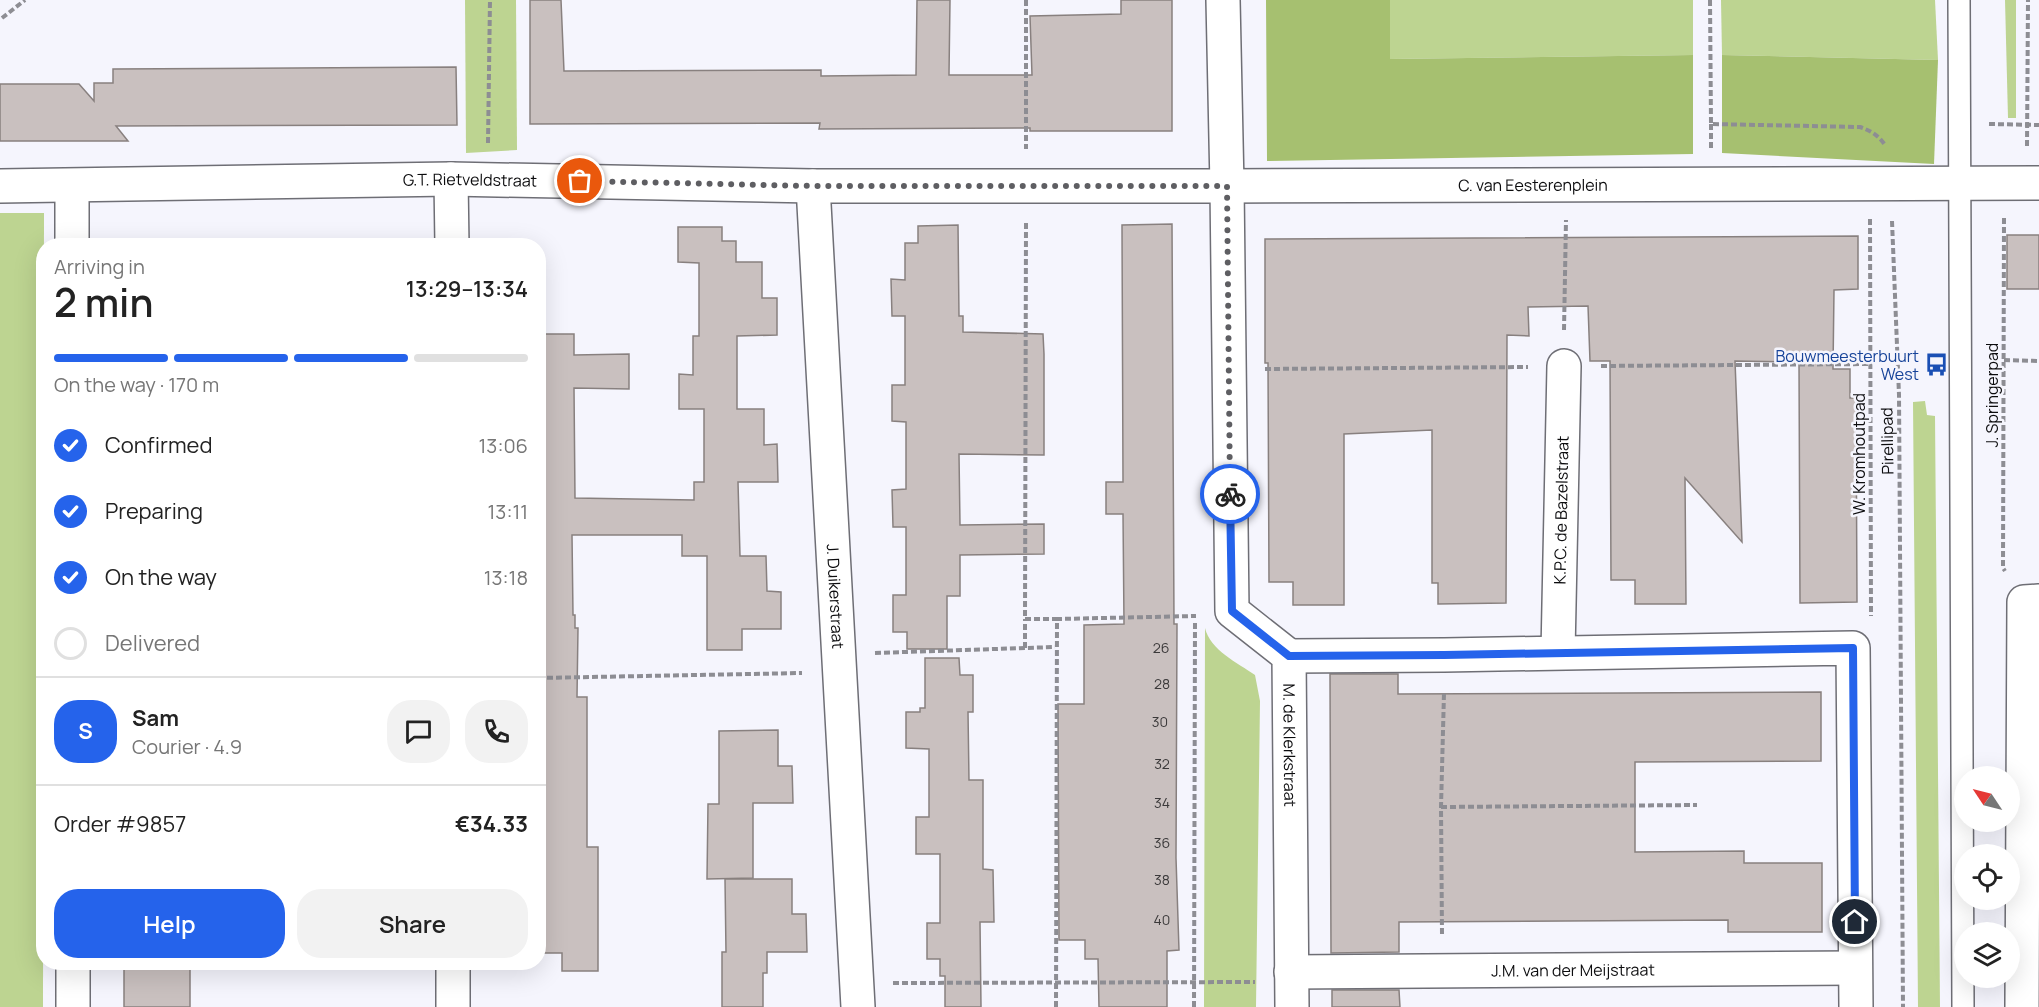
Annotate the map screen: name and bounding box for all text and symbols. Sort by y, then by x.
pin [554,155,605,206]
icon: bag [563,164,596,197]
street label: G.T. Rietveldstraat [403,168,537,192]
street label: C. van Eesterenplein [1458,174,1608,196]
text: Arriving in [54,253,145,280]
text: 13:29–13:34 [406,274,528,304]
text: 2 min [54,275,153,329]
street label: J. Springerpad [1981,343,2003,447]
place label: Bouwmeesterbuurt West [1775,345,1919,385]
bus stop icon: Bouwmeesterbuurt West [1924,352,1950,378]
text: On the way · 170 m [54,371,219,398]
street label: W. Kromhoutpad [1848,393,1870,515]
street label: Pirellipad [1875,407,1899,475]
icon: check [54,429,87,462]
text: Confirmed [105,430,213,460]
text: 13:06 [479,432,528,459]
street label: K.P.C. de Bazelstraat [1548,435,1574,585]
courier [1200,464,1260,524]
icon: bike [1214,478,1247,511]
icon: check [54,495,87,528]
text: Preparing [105,496,203,526]
text: 13:11 [488,498,528,525]
street label: J. Duikerstraat [822,543,849,649]
icon: check [54,561,87,594]
text: On the way [105,562,217,592]
text: 13:18 [484,564,528,591]
text: Delivered [105,628,200,658]
house number: 26 [1153,638,1169,657]
house number: 28 [1154,674,1170,693]
street label: M. de Klerkstraat [1278,683,1301,807]
button: chat [387,700,450,763]
button: phone [465,700,528,763]
text: Sam [132,703,179,733]
house number: 30 [1152,712,1168,731]
text: S [78,716,93,746]
text: Courier · 4.9 [132,733,242,760]
house number: 32 [1154,754,1170,773]
north arrow [1954,766,2020,832]
map controls [1954,766,2020,988]
house number: 34 [1154,793,1170,812]
text: Order #9857 [54,809,186,839]
text: €34.33 [455,809,528,839]
house number: 36 [1154,833,1170,852]
button: locate [1954,844,2020,910]
house number: 38 [1154,870,1170,889]
button: Help [54,889,285,958]
button: Share [297,889,528,958]
pin [1829,896,1880,947]
icon: home [1838,905,1871,938]
house number: 40 [1154,910,1170,929]
button: layers [1954,922,2020,988]
street label: J.M. van der Meijstraat [1491,958,1655,982]

